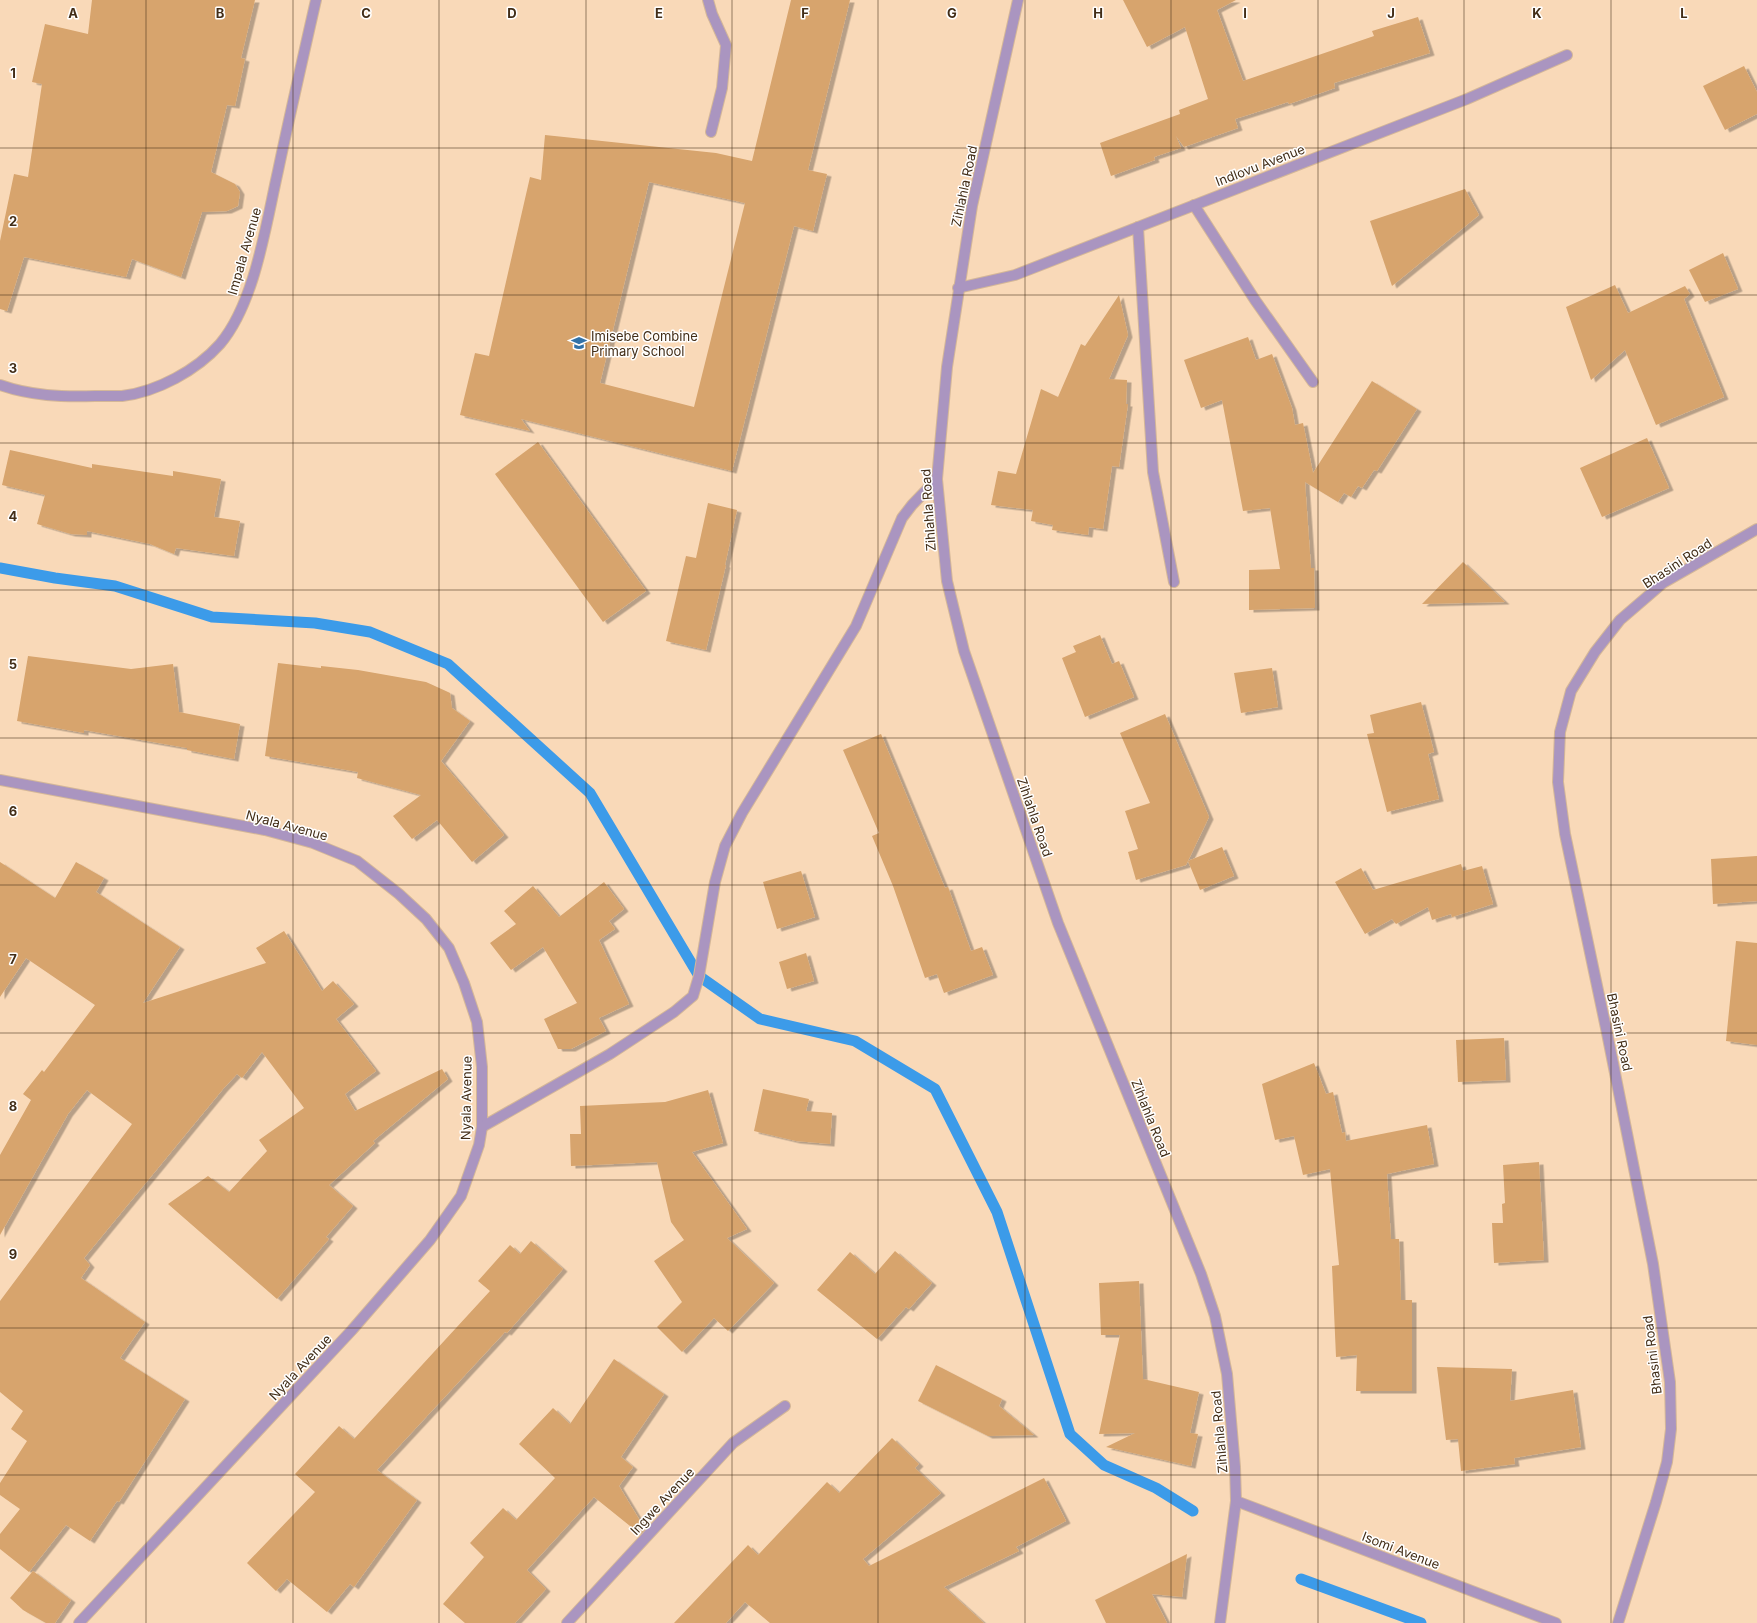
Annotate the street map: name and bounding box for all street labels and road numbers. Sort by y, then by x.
street label: Indlovu Avenue [1213,141,1307,189]
street label: Zihlahla Road [948,144,980,228]
street label: Impala Avenue [224,206,264,296]
street label: Zihlahla Road [917,468,939,552]
street label: Bhasini Road [1639,535,1715,591]
street label: Zihlahla Road [1014,775,1056,859]
street label: Nyala Avenue [244,806,330,844]
street label: Bhasini Road [1604,992,1636,1072]
street label: Nyala Avenue [457,1056,475,1140]
street label: Zihlahla Road [1128,1077,1174,1159]
street label: Bhasini Road [1639,1315,1665,1395]
street label: Nyala Avenue [265,1331,335,1403]
street label: Zihlahla Road [1207,1390,1231,1474]
street label: Ingwe Avenue [627,1464,697,1538]
street label: Isomi Avenue [1360,1528,1442,1572]

